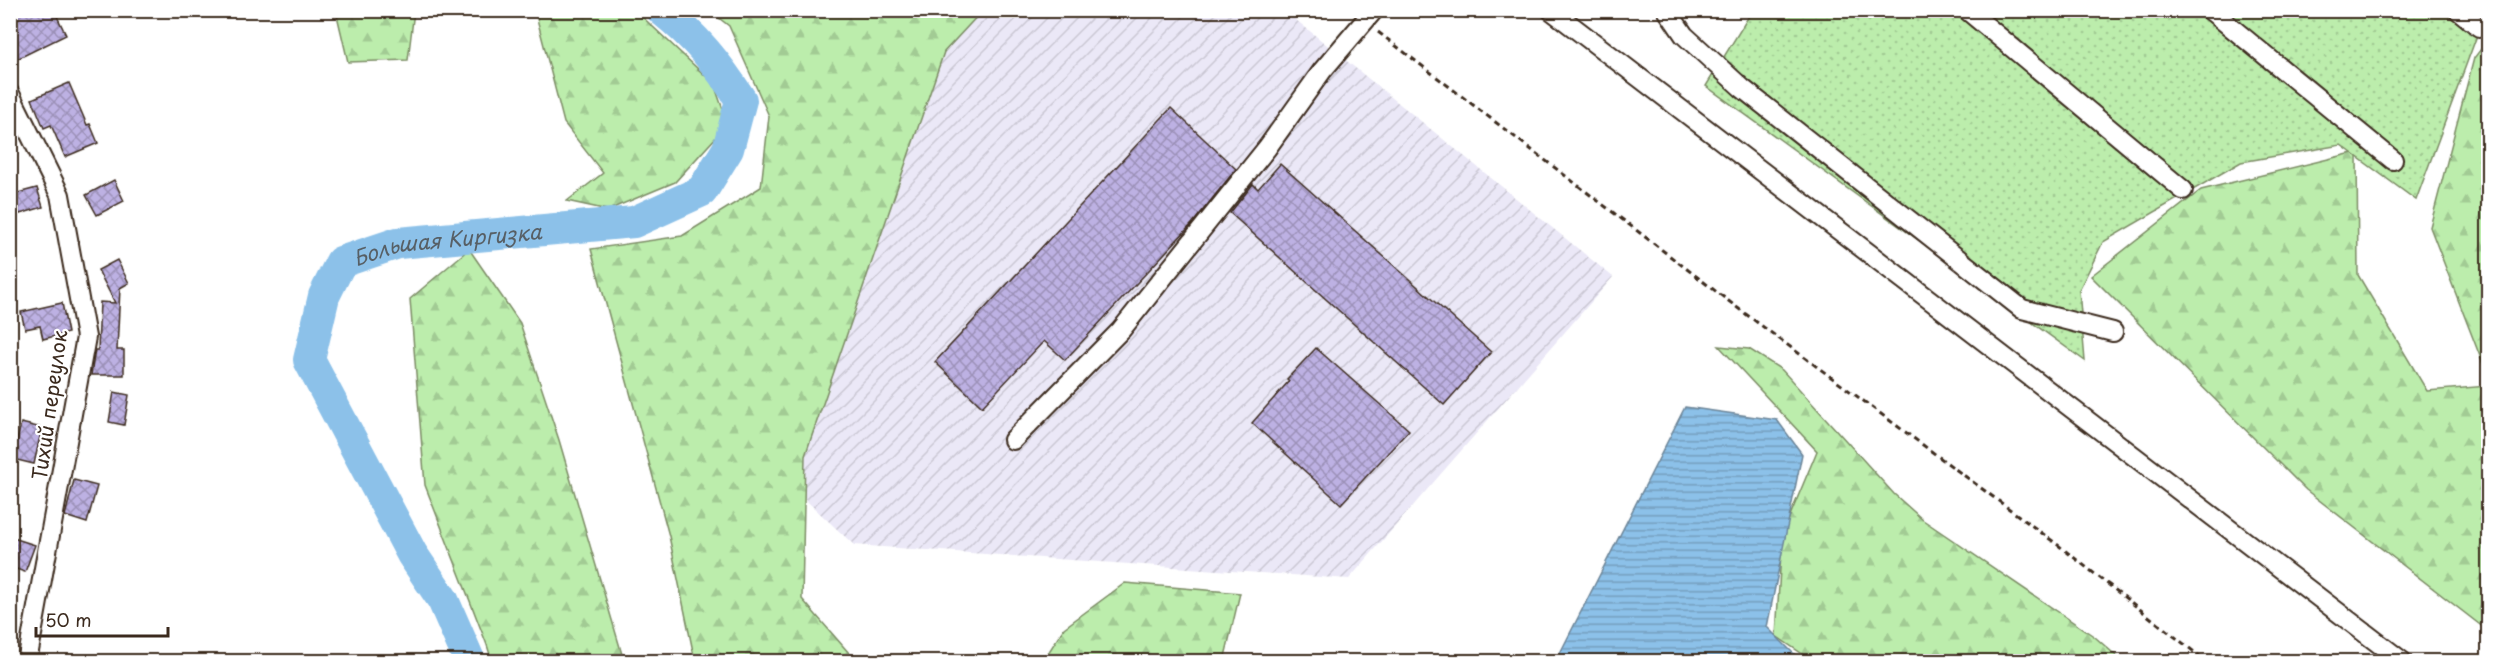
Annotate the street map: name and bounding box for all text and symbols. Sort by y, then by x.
water label: Большая Киргизка [348,214,544,273]
street label: Тихий переулок [24,328,74,482]
scale bar [36,600,168,638]
text: 50 m [45,606,92,633]

